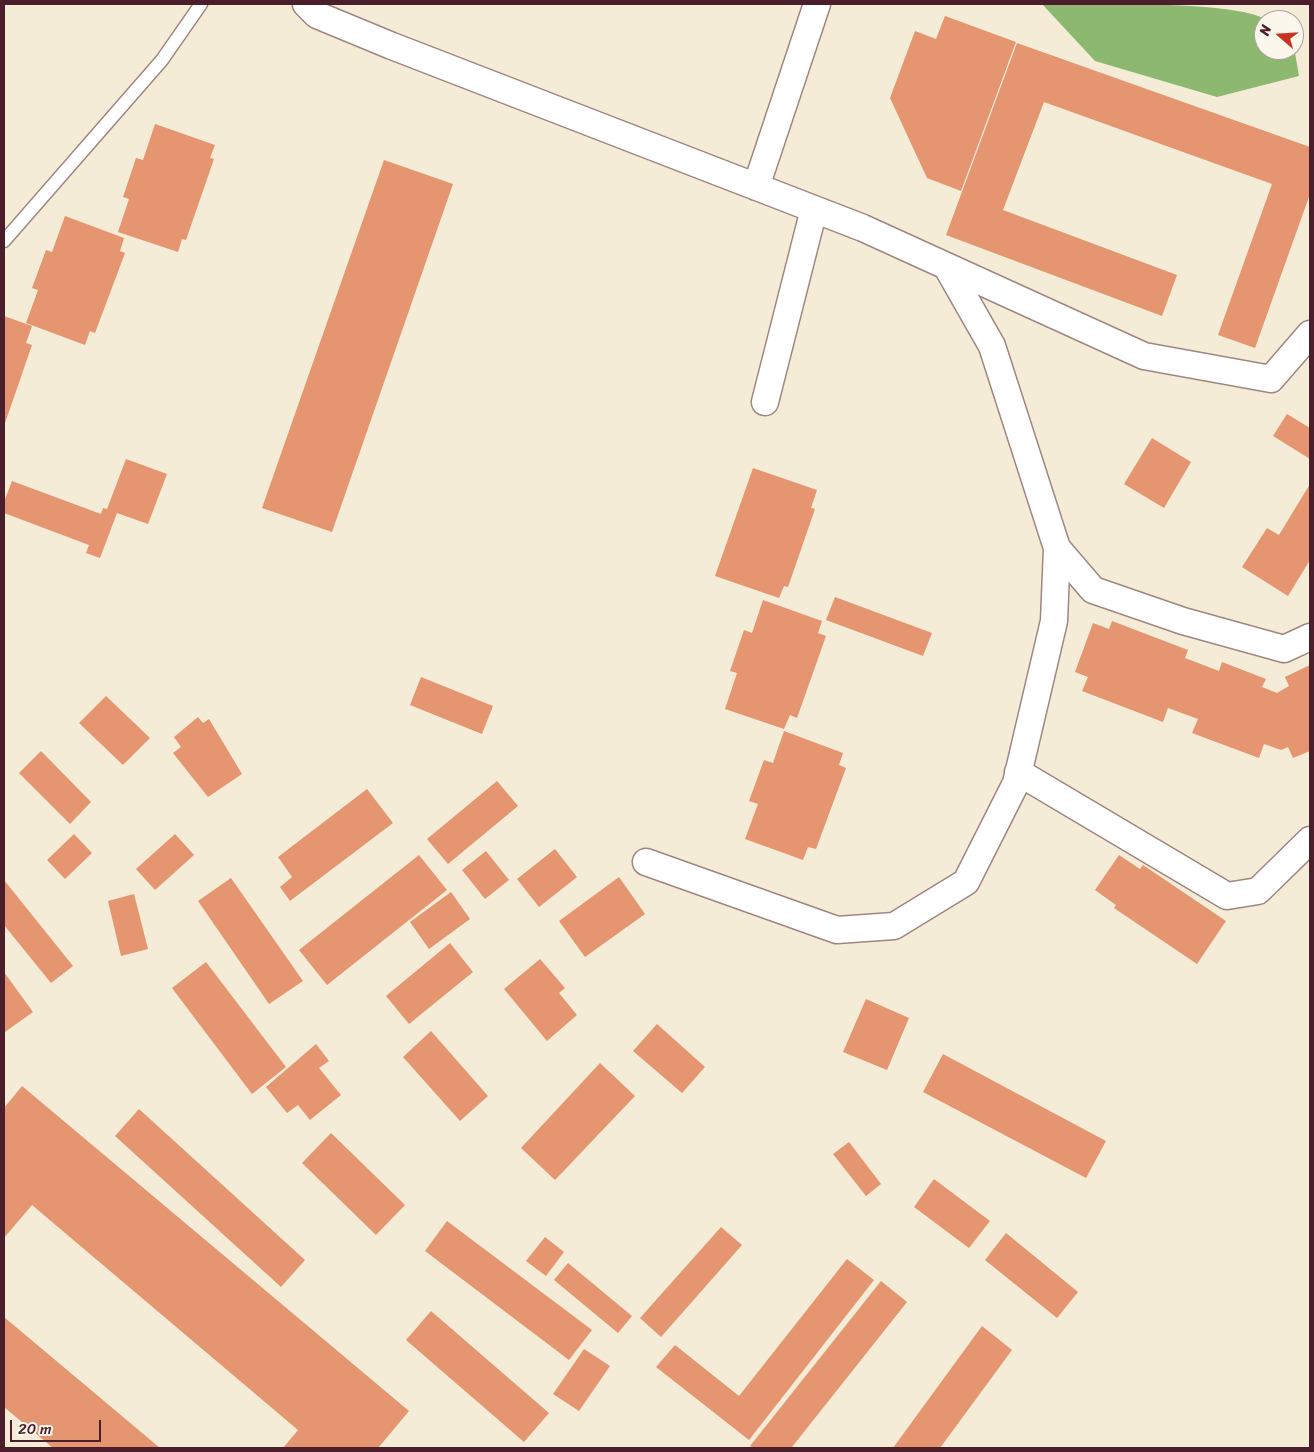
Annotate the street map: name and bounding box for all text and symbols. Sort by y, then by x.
north arrow [1254,10,1304,60]
text: N [1252,22,1279,39]
scale bar [12,1410,104,1442]
text: 20 m [18,1416,52,1442]

